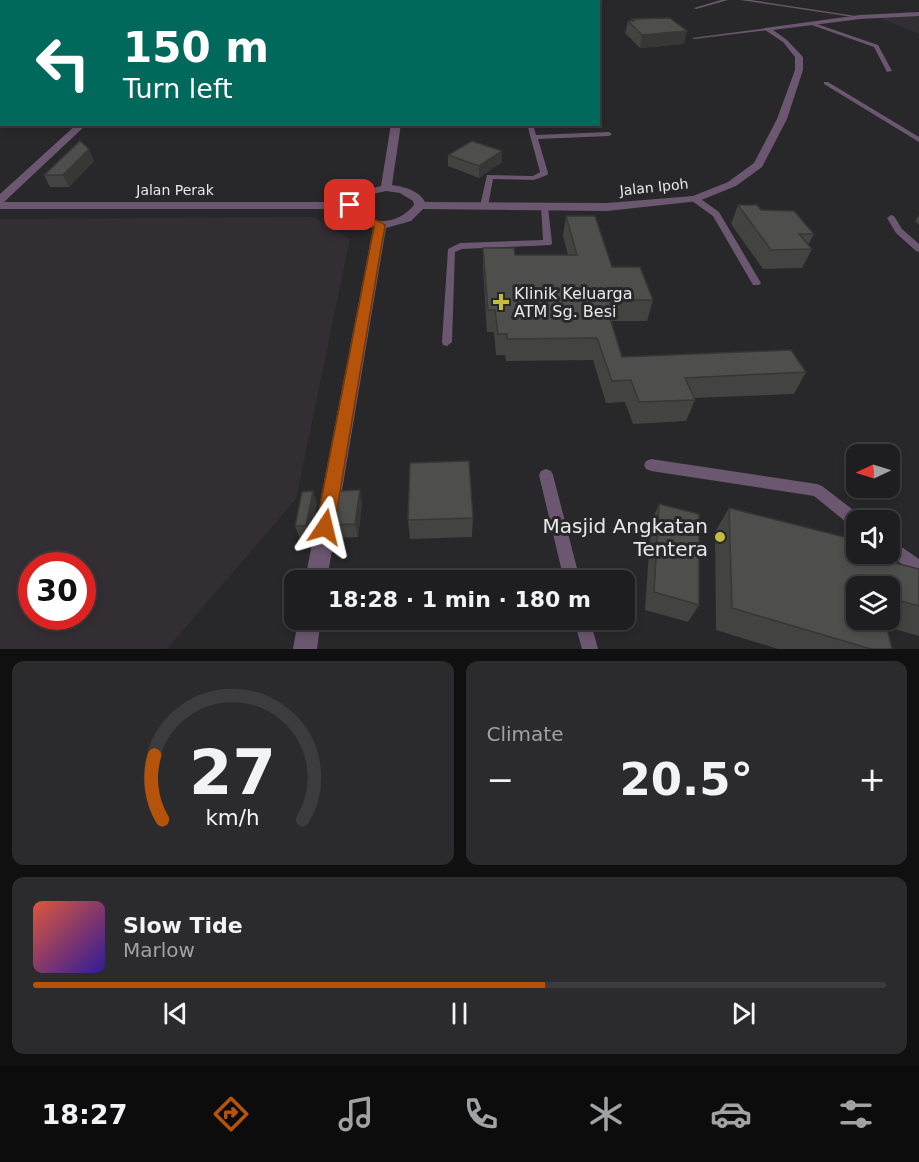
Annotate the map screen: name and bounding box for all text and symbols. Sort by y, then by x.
text: 150 m [123,23,269,72]
icon: left [24,24,102,102]
text: Turn left [123,73,233,104]
street label: Jalan Ipoh [618,175,689,199]
pin [324,179,375,230]
street label: Jalan Perak [135,182,215,198]
icon: arrive [333,188,366,221]
place label: Klinik Keluarga ATM Sg. Besi [514,284,633,321]
marker: Klinik Keluarga ATM Sg. Besi [492,293,510,311]
north arrow [846,444,900,498]
map controls [846,444,900,630]
position arrow [293,495,357,559]
button: sound [846,510,900,564]
place label: Masjid Angkatan Tentera [543,514,708,561]
marker: Masjid Angkatan Tentera [713,530,727,544]
speed limit sign: 30 [18,552,96,630]
button: layers [846,576,900,630]
text: 18:28 · 1 min · 180 m [328,587,591,612]
text: Climate [487,722,563,746]
text: 27 [189,736,276,809]
text: 20.5° [619,753,753,806]
text: − [487,760,514,799]
text: + [858,760,886,799]
text: km/h [206,805,260,830]
text: Slow Tide [123,913,243,938]
text: Marlow [123,938,195,962]
icon: previous [159,997,192,1030]
icon: pause [443,997,476,1030]
icon: next [727,997,760,1030]
icon: directions [210,1093,252,1135]
icon: music [335,1093,377,1135]
icon: phone [460,1093,502,1135]
icon: climate [585,1093,627,1135]
icon: car [710,1093,752,1135]
icon: filters [835,1093,877,1135]
text: 18:27 [42,1099,127,1130]

